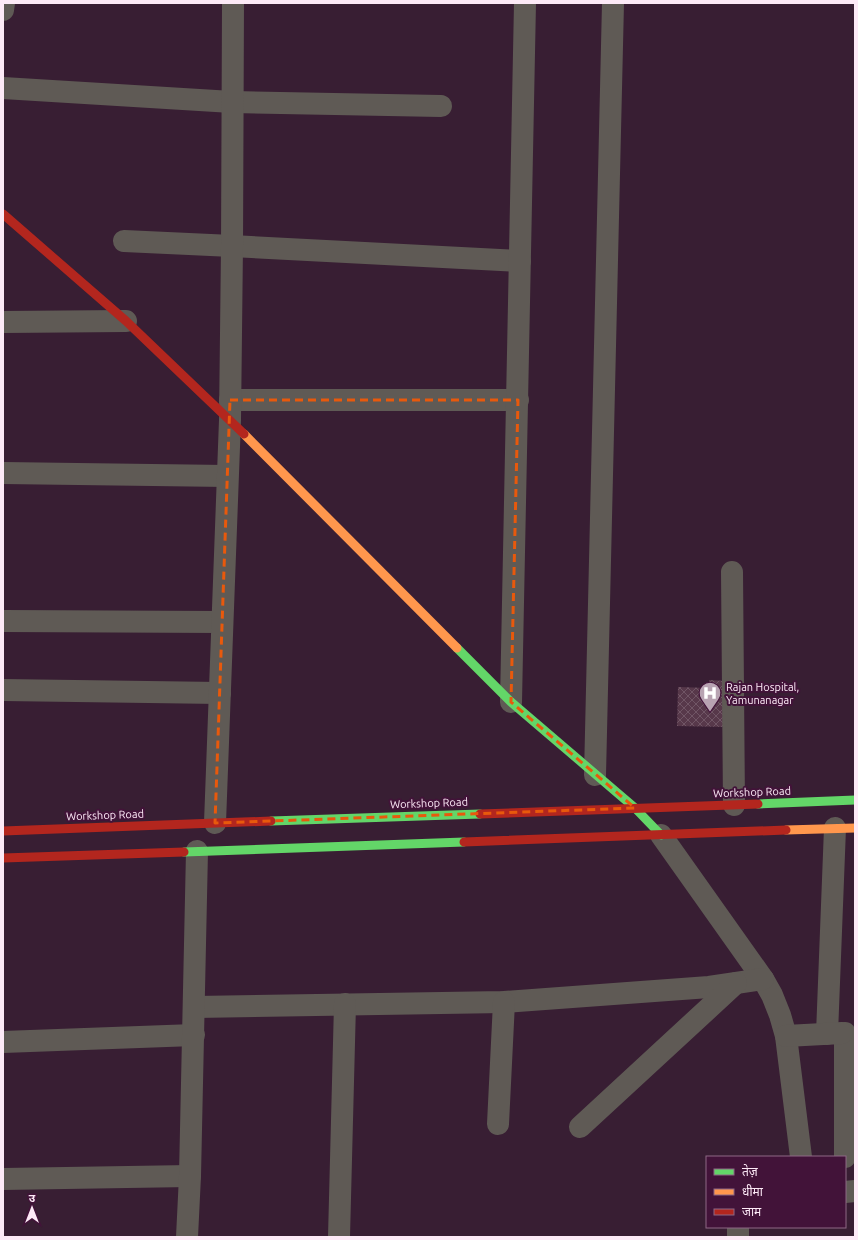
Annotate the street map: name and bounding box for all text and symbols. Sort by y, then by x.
hospital icon: Rajan Hospital, Yamunanagar [697,680,723,713]
place label: Rajan Hospital, Yamunanagar [726,681,799,706]
street label: Workshop Road [713,785,791,799]
street label: Workshop Road [390,796,468,810]
street label: Workshop Road [66,808,144,822]
legend [706,1156,846,1228]
text: तेज़ [742,1164,759,1178]
text: धीमा [742,1184,764,1198]
north arrow [12,1188,52,1228]
text: उ [29,1192,36,1204]
text: जाम [742,1205,762,1218]

